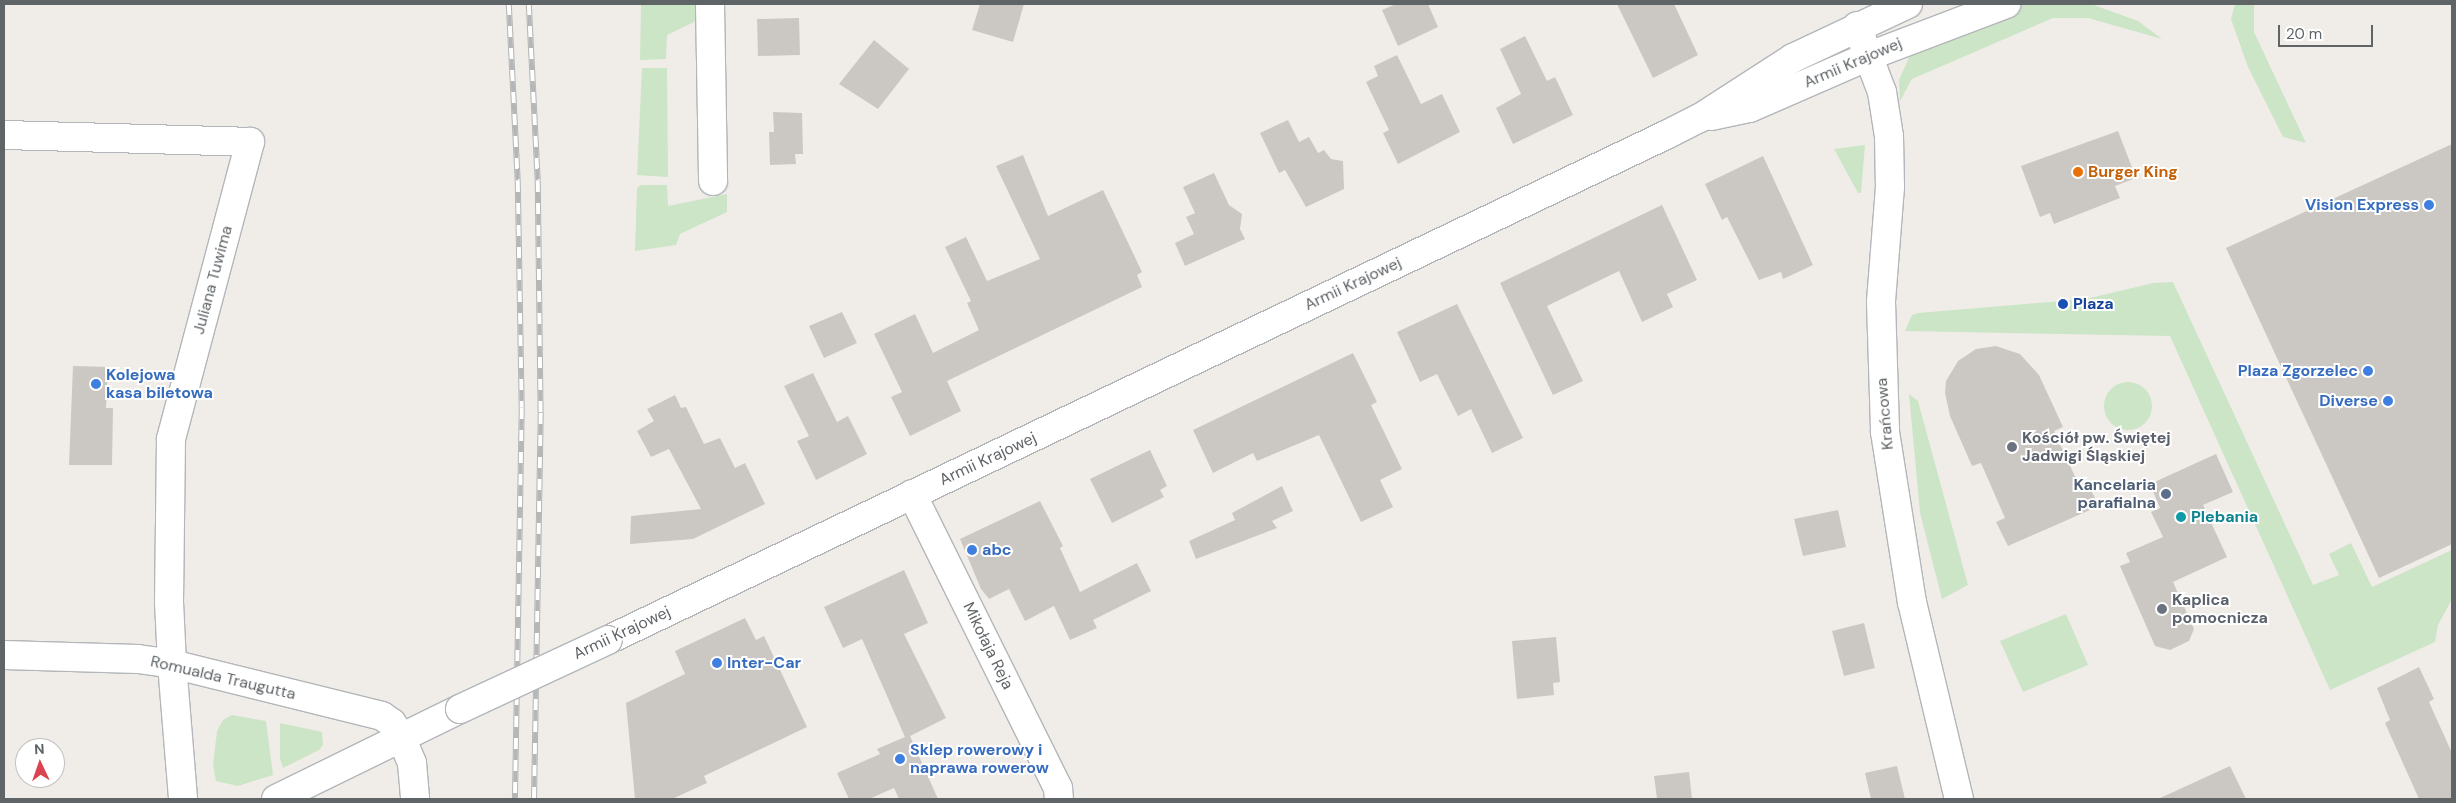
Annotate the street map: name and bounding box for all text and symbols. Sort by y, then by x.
scale bar [2281,15,2376,47]
text: 20 m [2286,24,2322,44]
street label: Armii Krajowej [1801,34,1905,92]
place label: Burger King [2088,162,2178,182]
marker: Burger King [2072,166,2084,178]
place label: Vision Express [2305,195,2419,215]
marker: Vision Express [2423,199,2435,211]
street label: Juliana Tuwima [189,224,237,336]
street label: Armii Krajowej [1302,253,1404,315]
place label: Plaza [2073,294,2114,314]
marker: Plaza [2057,298,2069,310]
place label: Plaza Zgorzelec [2238,361,2358,381]
place label: Kolejowa kasa biletowa [106,365,213,403]
marker: Plaza Zgorzelec [2362,365,2374,377]
street label: Krańcowa [1872,377,1898,451]
marker: Kolejowa kasa biletowa [90,378,102,390]
place label: Diverse [2319,391,2378,411]
marker: Diverse [2382,395,2394,407]
street label: Armii Krajowej [937,428,1039,490]
place label: Kościół pw. Świętej Jadwigi Śląskiej [2022,428,2171,466]
marker: Kościół pw. Świętej Jadwigi Śląskiej [2006,441,2018,453]
place label: Kancelaria parafialna [2074,475,2156,513]
marker: Kancelaria parafialna [2160,488,2172,500]
place label: Plebania [2191,507,2258,527]
marker: Plebania [2175,511,2187,523]
place label: abc [982,540,1012,560]
marker: abc [966,544,978,556]
place label: Kaplica pomocnicza [2172,590,2268,628]
street label: Mikołaja Reja [959,599,1017,693]
street label: Armii Krajowej [571,602,673,664]
marker: Kaplica pomocnicza [2156,603,2168,615]
street label: Romualda Traugutta [149,652,297,704]
place label: Inter-Car [727,653,801,673]
marker: Inter-Car [711,657,723,669]
north arrow [15,738,65,788]
text: N [34,740,45,758]
place label: Sklep rowerowy i naprawa rowerow [910,740,1049,778]
marker: Sklep rowerowy i naprawa rowerow [894,753,906,765]

